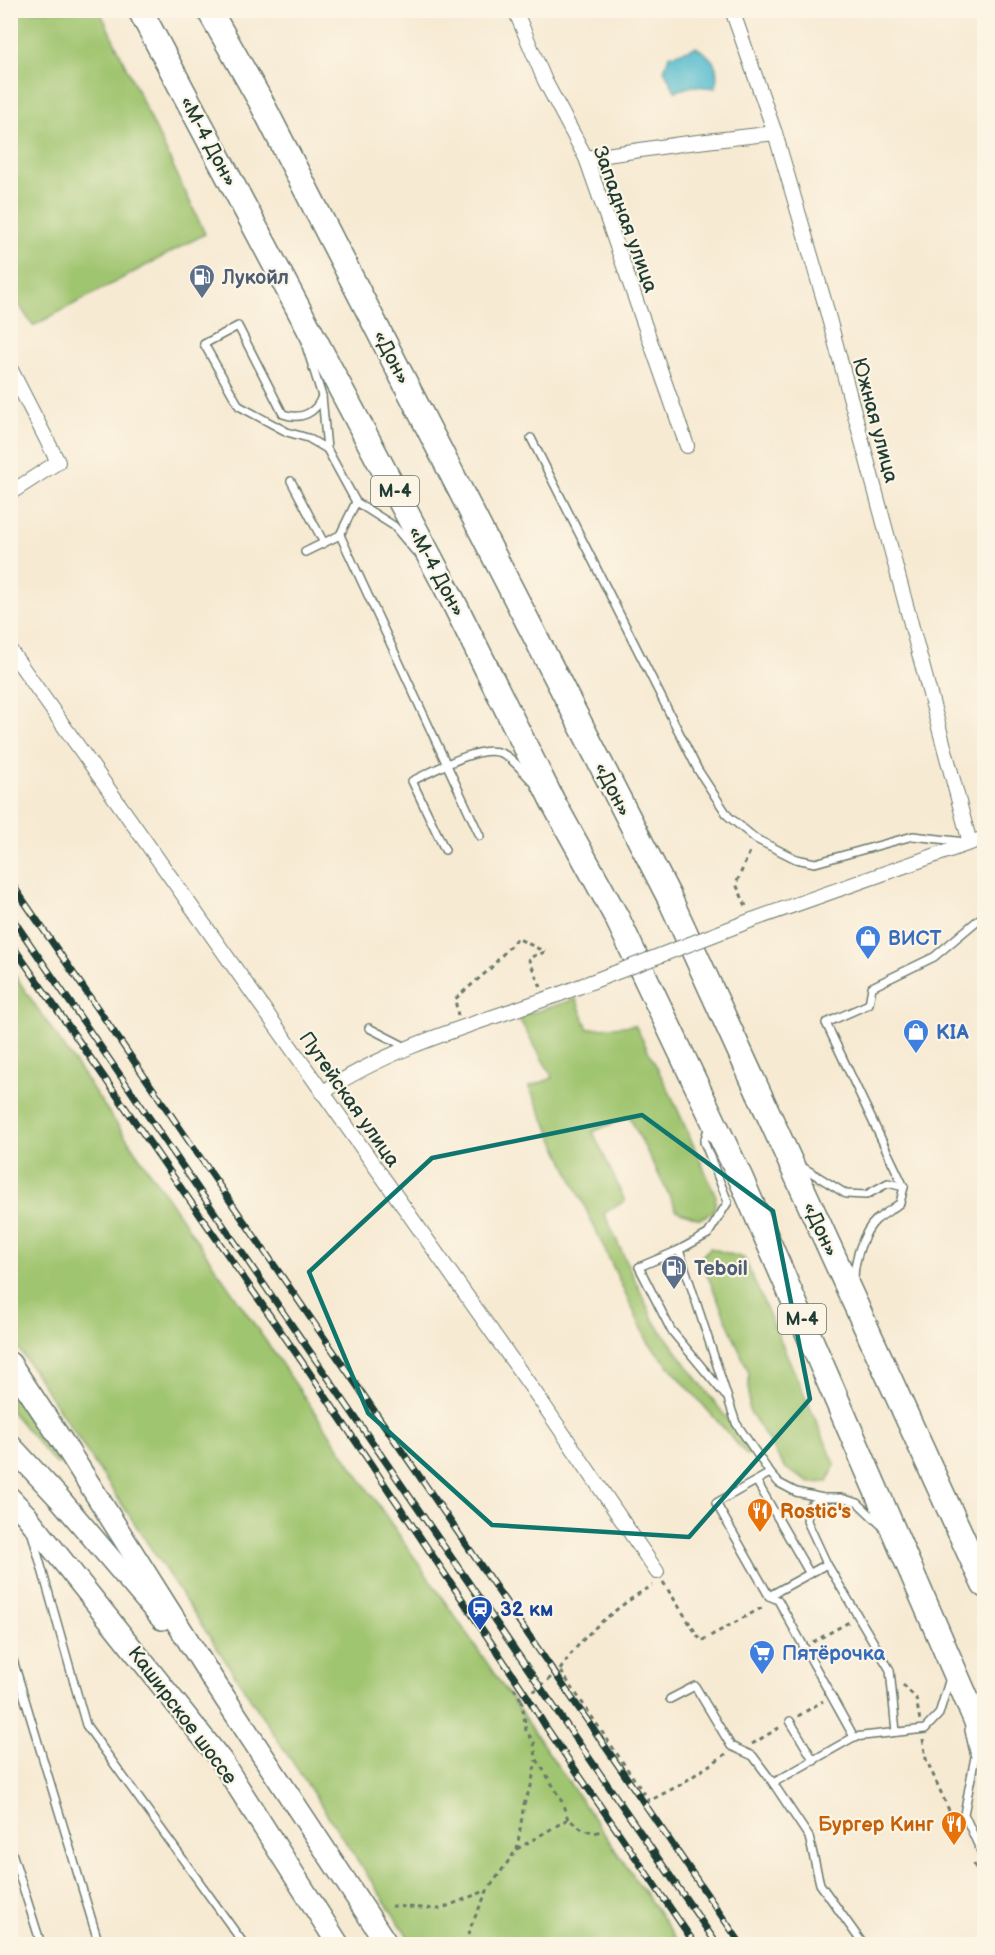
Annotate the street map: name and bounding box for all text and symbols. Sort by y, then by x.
street label: «М-4 Дон» [174,92,242,191]
street label: Западная улица [587,143,663,296]
fuel station icon: Лукойл [187,262,217,300]
place label: Лукойл [221,266,289,290]
street label: «Дон» [367,326,415,389]
street label: Южная улица [847,355,903,486]
road number: М-4 [371,476,419,506]
street label: «М-4 Дон» [402,522,470,621]
street label: «Дон» [588,758,636,821]
shop icon: ВИСТ [853,923,883,961]
place label: ВИСТ [888,927,941,951]
shop icon: KIA [901,1017,931,1055]
place label: KIA [936,1021,969,1045]
street label: Путейская улица [294,1027,405,1172]
street label: «Дон» [797,1198,843,1261]
fuel station icon: Teboil [659,1253,689,1291]
place label: Teboil [694,1257,748,1281]
road number: М-4 [778,1304,826,1334]
restaurant icon: Rostic's [745,1496,775,1534]
place label: Rostic's [780,1500,851,1524]
station icon: 32 км [465,1594,495,1632]
place label: 32 км [500,1598,553,1622]
supermarket icon: Пятёрочка [747,1638,777,1676]
street label: Каширское шоссе [123,1642,242,1789]
place label: Пятёрочка [782,1642,885,1666]
restaurant icon: Бургер Кинг [939,1809,969,1847]
place label: Бургер Кинг [818,1813,934,1837]

